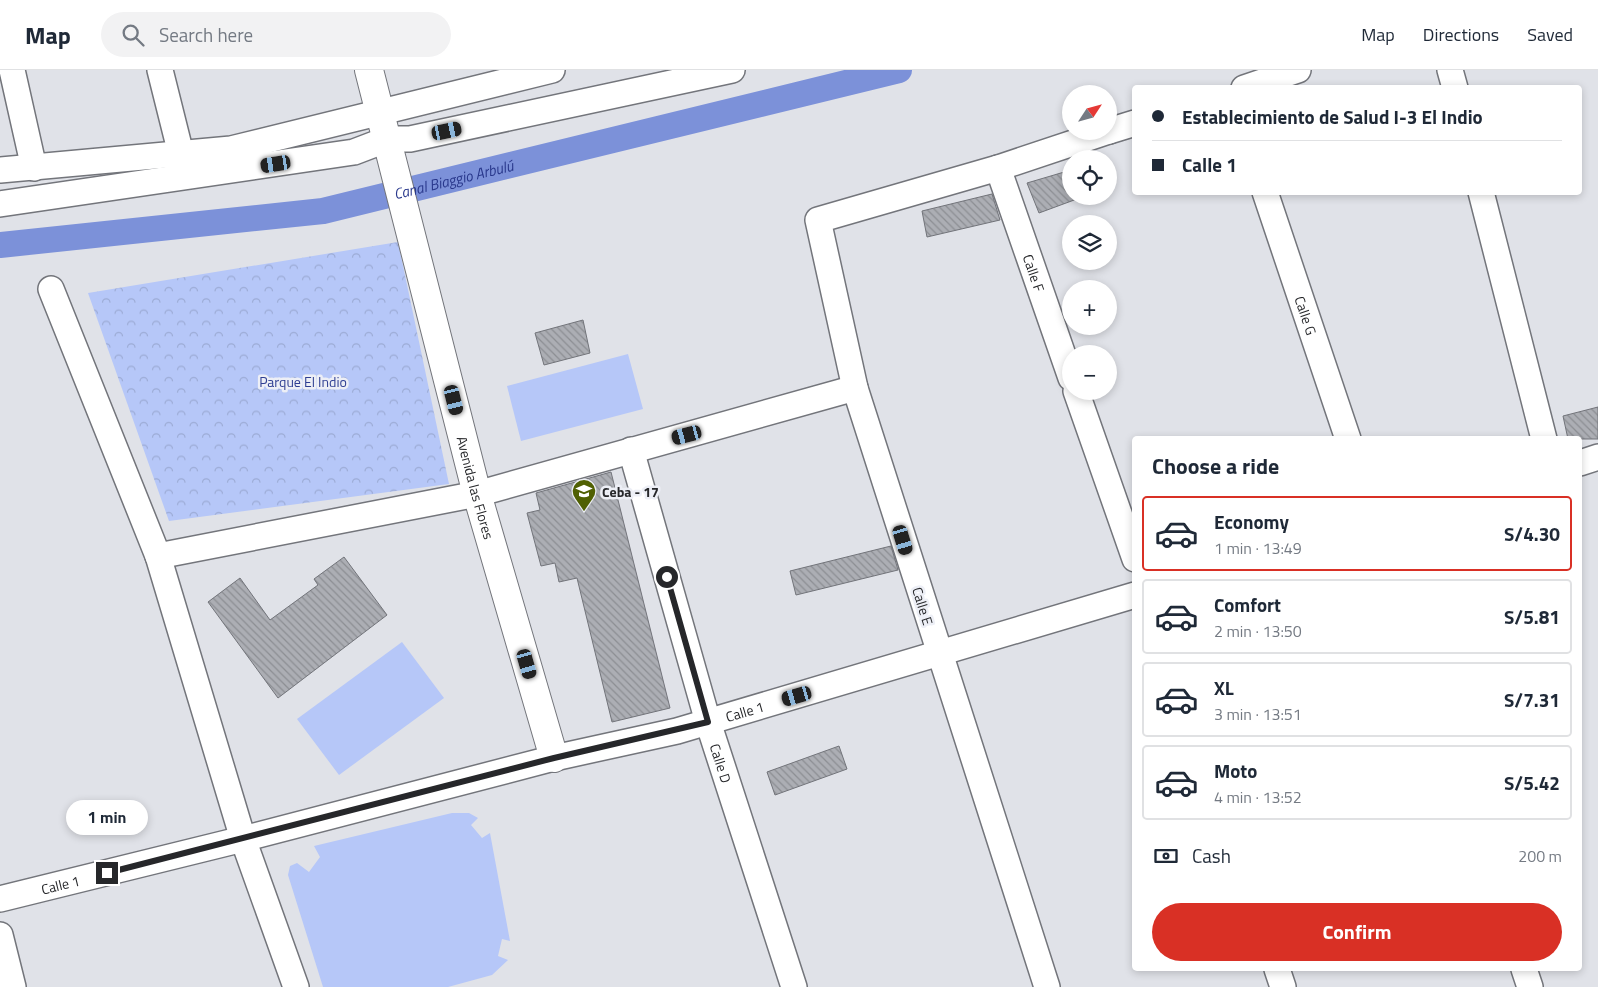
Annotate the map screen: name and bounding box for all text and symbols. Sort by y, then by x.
search box [101,12,451,57]
text: Map [25,17,71,53]
text: Search here [159,20,253,49]
icon: search [119,21,147,49]
text: Map [1361,21,1395,48]
text: Directions [1423,21,1499,48]
text: Saved [1527,21,1573,48]
north arrow [1062,85,1118,140]
map controls [1062,85,1117,400]
text: Establecimiento de Salud I-3 El Indio [1182,102,1483,131]
car [430,121,463,141]
button: locate [1062,150,1117,205]
text: Calle 1 [1182,150,1237,179]
water label: Canal Biaggio Arbulú [391,153,517,205]
car [260,154,291,174]
button: layers [1062,215,1117,270]
street label: Calle F [1018,251,1051,295]
button: + [1062,280,1117,335]
street label: Calle G [1290,293,1323,337]
button: − [1062,345,1117,400]
park label: Parque El Indio [259,371,347,392]
car [443,384,464,416]
car [670,424,703,446]
street label: Avenida las Flores [452,434,500,542]
text: Choose a ride [1152,449,1279,483]
school or university icon: Ceba - 17 [571,478,597,512]
place label: Ceba - 17 [602,481,659,502]
text: Economy [1214,507,1289,536]
icon: car [1154,511,1199,556]
text: S/4.30 [1504,519,1560,548]
car [891,523,914,557]
text: 1 min · 13:49 [1214,536,1302,560]
route start [656,566,678,588]
street label: Calle E [907,584,939,628]
text: Comfort [1214,590,1281,619]
icon: car [1154,594,1199,639]
text: S/5.81 [1504,602,1560,631]
text: 2 min · 13:50 [1214,619,1302,643]
car [515,648,538,680]
text: XL [1214,673,1234,702]
icon: car [1154,677,1199,722]
car [780,685,813,707]
text: S/7.31 [1504,685,1560,714]
street label: Calle 1 [723,695,766,727]
text: 3 min · 13:51 [1214,702,1302,726]
street label: Calle D [705,741,738,786]
text: Moto [1214,756,1257,785]
icon: car [1154,760,1199,805]
text: S/5.42 [1504,768,1560,797]
text: 4 min · 13:52 [1214,785,1302,809]
callout: 1 min [66,800,148,836]
text: 1 min [88,805,126,829]
text: Cash [1192,841,1231,870]
icon: cash [1152,842,1180,870]
text: 200 m [1518,844,1562,868]
route end [96,862,118,884]
street label: Calle 1 [39,869,82,899]
button: Confirm [1152,903,1562,961]

